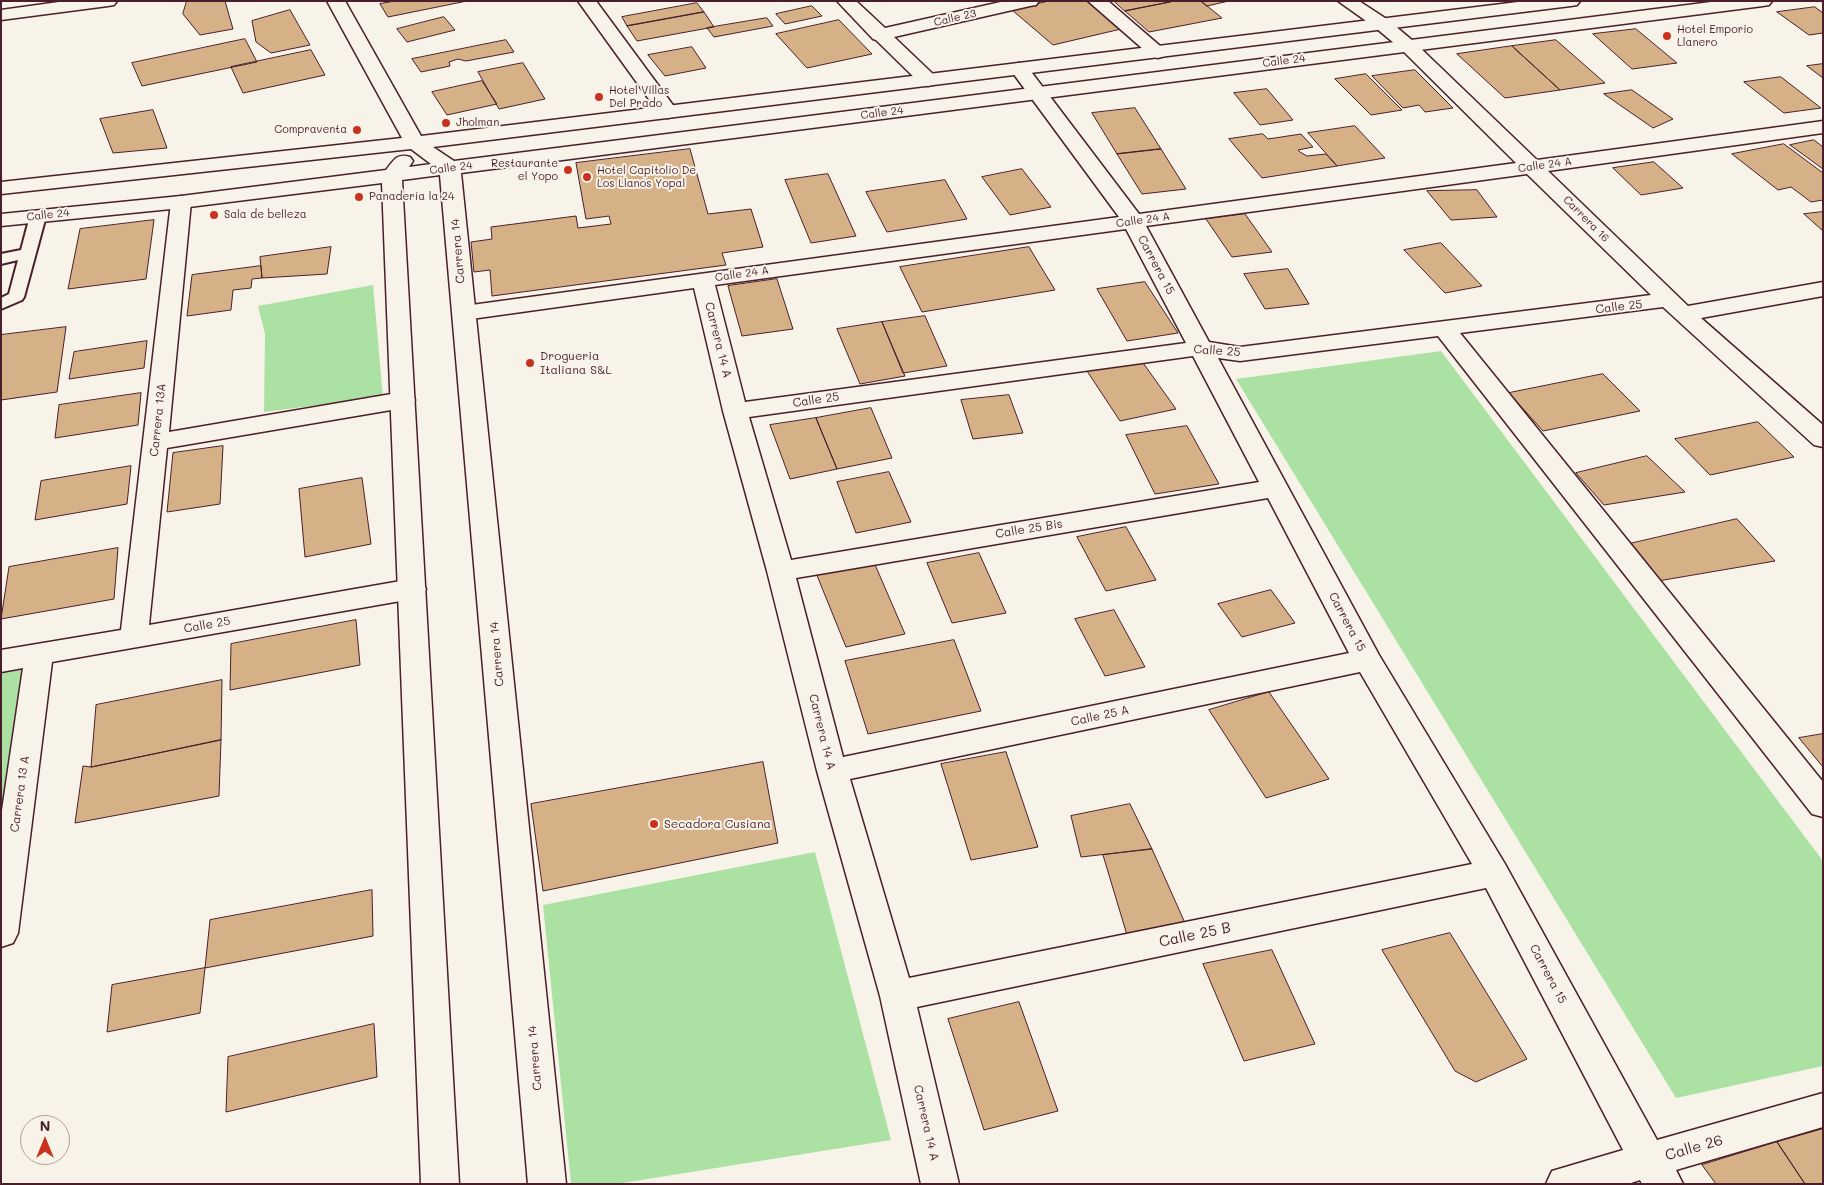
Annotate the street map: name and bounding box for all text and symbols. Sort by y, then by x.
street label: Calle 23 [933,7,977,29]
place label: Hotel Emporio Llanero [1677,23,1753,49]
marker: Hotel Emporio Llanero [1661,30,1673,42]
street label: Calle 24 [1262,52,1306,70]
place label: Hotel Villas Del Prado [609,84,669,110]
marker: Hotel Villas Del Prado [593,91,605,103]
street label: Calle 24 [860,104,904,122]
place label: Jholman [456,116,499,130]
marker: Jholman [440,117,452,129]
place label: Compraventa [274,123,347,137]
marker: Compraventa [351,124,363,136]
street label: Calle 24 A [1517,155,1573,175]
place label: Restaurante el Yopo [491,157,558,183]
street label: Calle 24 [429,159,473,177]
marker: Restaurante el Yopo [562,164,574,176]
place label: Hotel Capitolio De Los Llanos Yopal [597,164,696,190]
marker: Hotel Capitolio De Los Llanos Yopal [581,171,593,183]
place label: Panadería la 24 [369,190,454,204]
marker: Panadería la 24 [353,191,365,203]
street label: Carrera 16 [1560,193,1612,245]
street label: Calle 24 [26,206,70,224]
place label: Sala de belleza [224,208,307,222]
marker: Sala de belleza [208,209,220,221]
street label: Calle 24 A [1115,210,1171,230]
street label: Carrera 14 [448,218,468,284]
street label: Carrera 15 [1134,233,1178,297]
street label: Calle 24 A [714,264,770,284]
street label: Calle 25 [1595,297,1643,317]
street label: Carrera 14 A [702,301,734,379]
street label: Calle 25 [1193,342,1241,360]
place label: Drogueria Italiana S&L [540,349,612,377]
marker: Drogueria Italiana S&L [524,357,536,369]
street label: Carrera 13A [147,383,169,457]
street label: Calle 25 [792,390,840,410]
street label: Calle 25 Bis [994,517,1064,541]
street label: Carrera 15 [1325,590,1369,654]
street label: Calle 25 [183,614,231,636]
street label: Carrera 14 [487,621,507,687]
street label: Carrera 14 A [806,693,838,771]
street label: Calle 25 A [1070,703,1130,729]
street label: Carrera 13 A [7,755,33,833]
place label: Secadora Cusiana [664,817,771,831]
marker: Secadora Cusiana [648,818,660,830]
street label: Calle 25 B [1157,919,1233,951]
street label: Carrera 15 [1526,942,1570,1006]
street label: Carrera 14 [525,1025,545,1091]
street label: Carrera 14 A [910,1084,942,1162]
north arrow [20,1115,70,1165]
text: N [40,1116,50,1135]
street label: Calle 26 [1663,1131,1725,1165]

